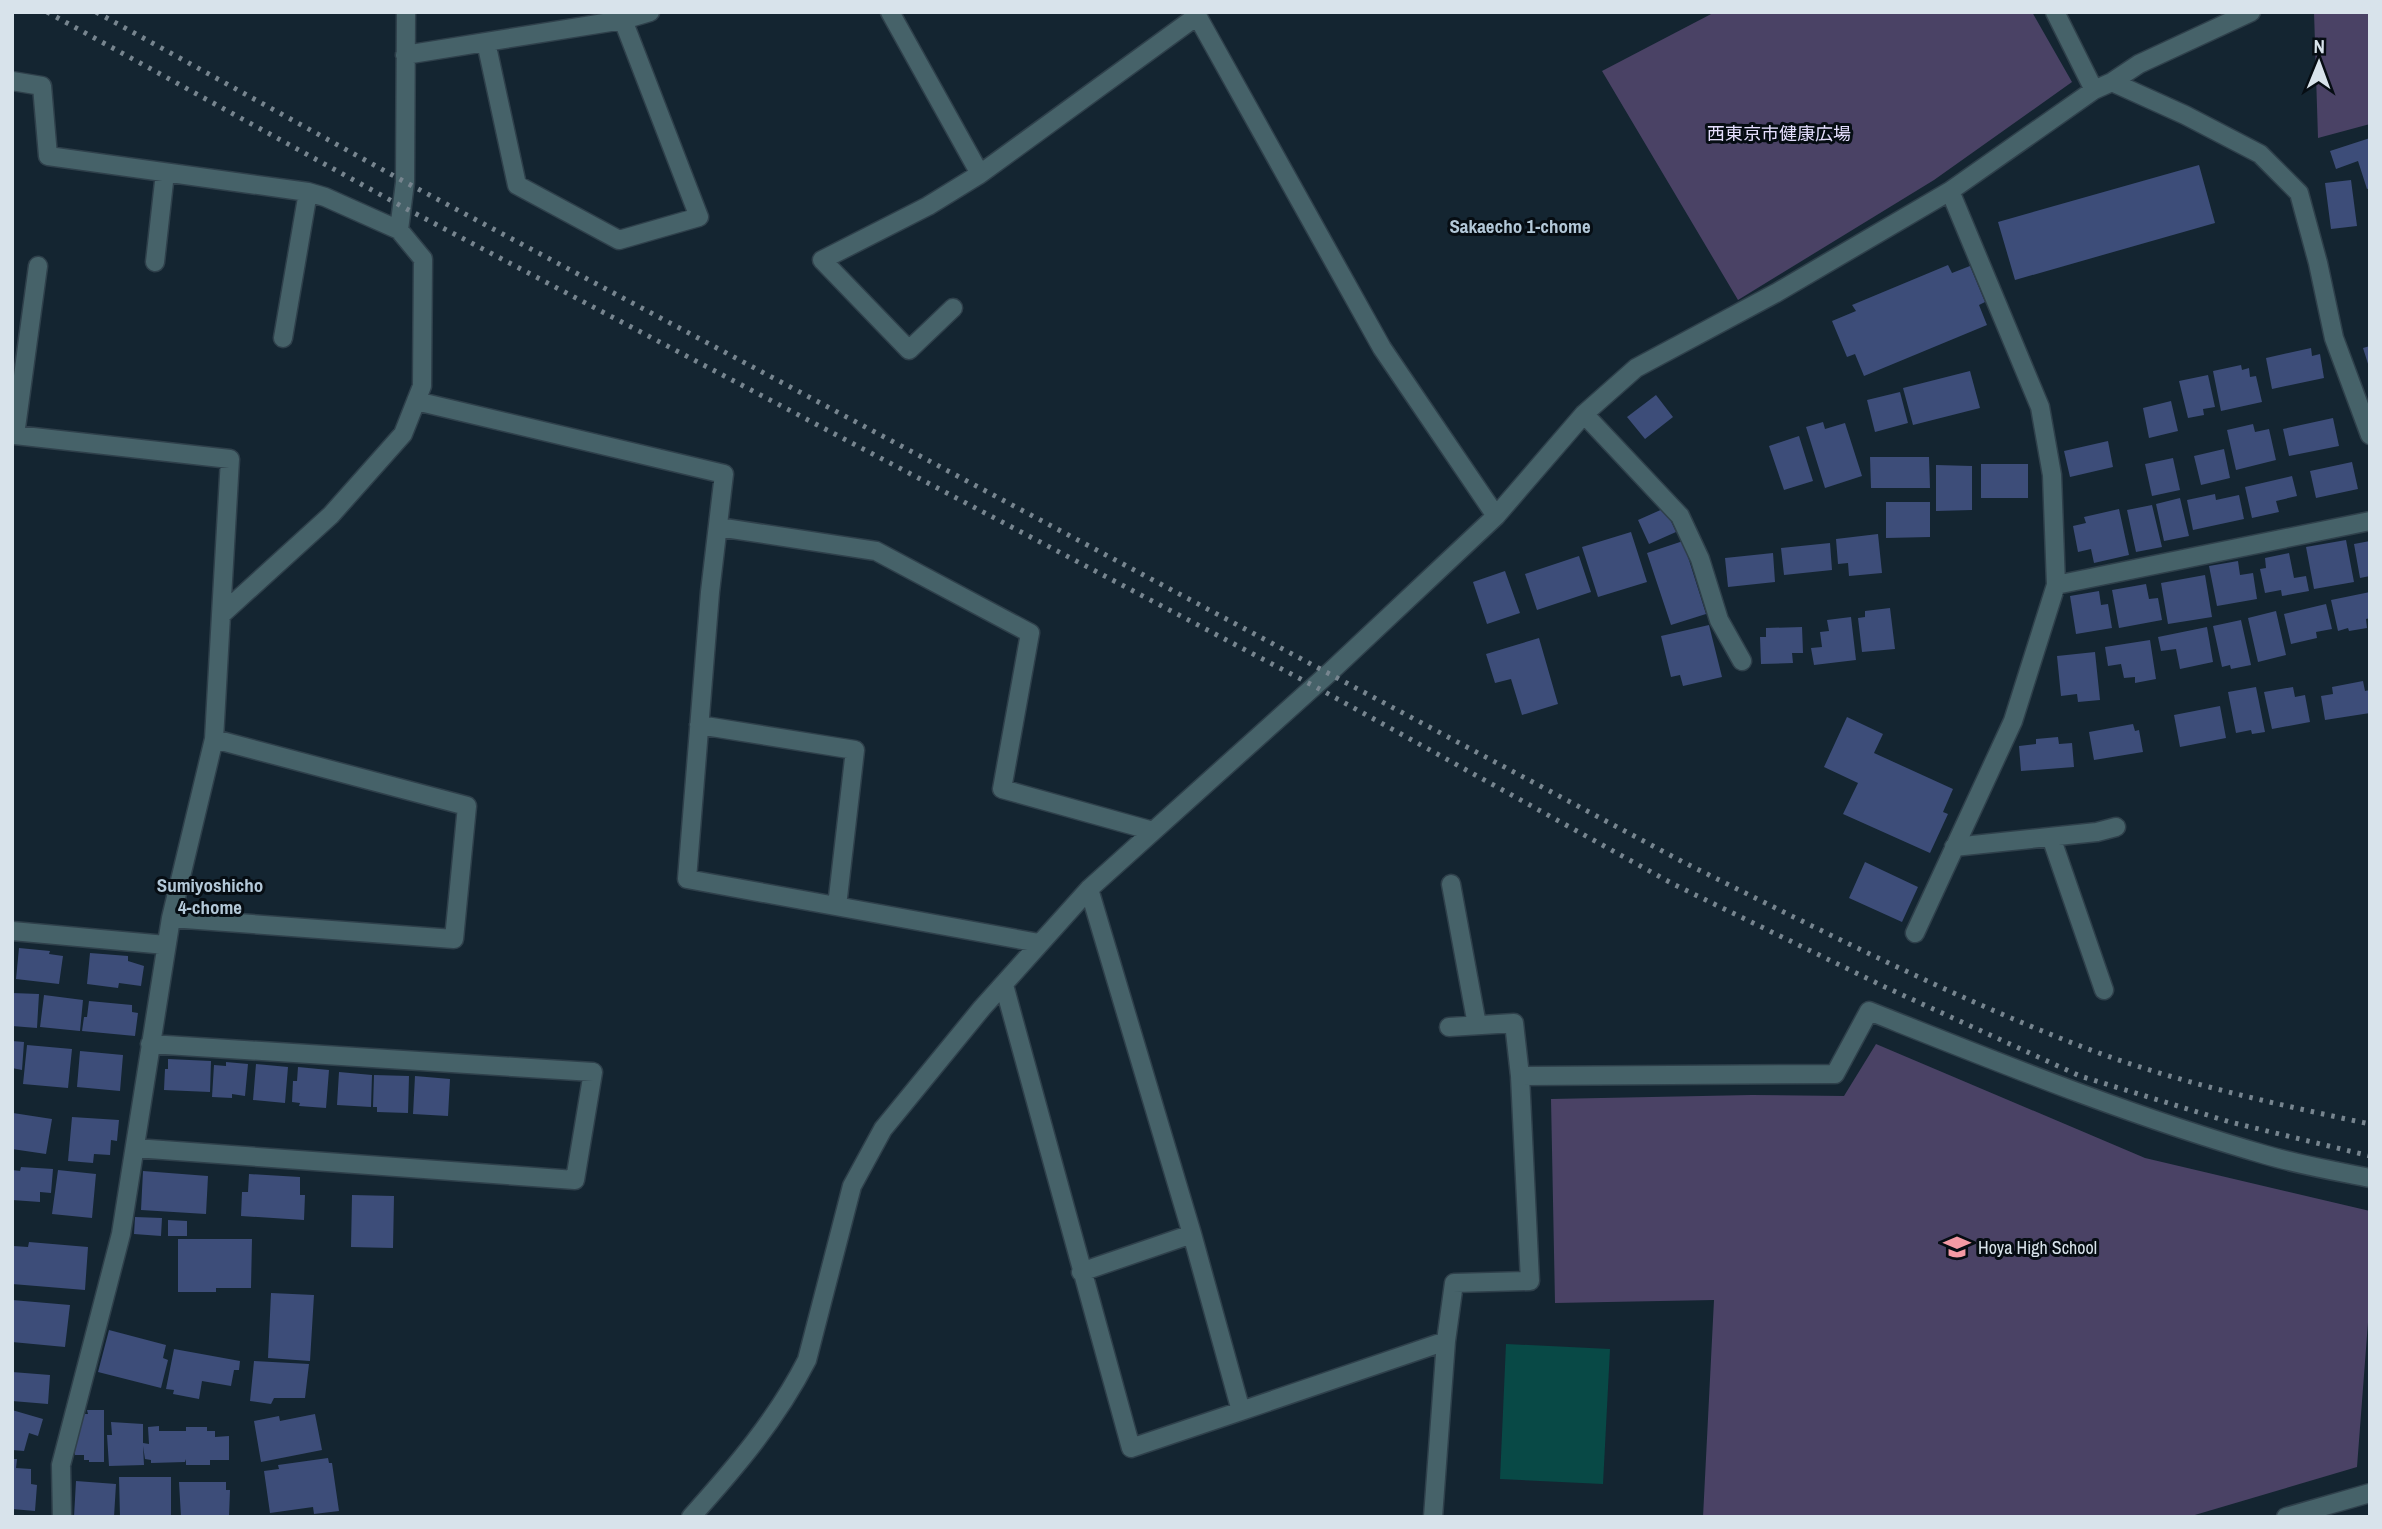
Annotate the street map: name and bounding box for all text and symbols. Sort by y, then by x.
north arrow [2284,28,2354,98]
text: N [2313,33,2325,59]
park label: 西東京市健康広場 [1707,121,1851,146]
district label: Sakaecho 1-chome [1449,213,1591,239]
district label: Sumiyoshicho 4-chome [157,872,263,920]
school or university icon: Hoya High School [1942,1232,1972,1262]
place label: Hoya High School [1978,1235,2097,1260]

